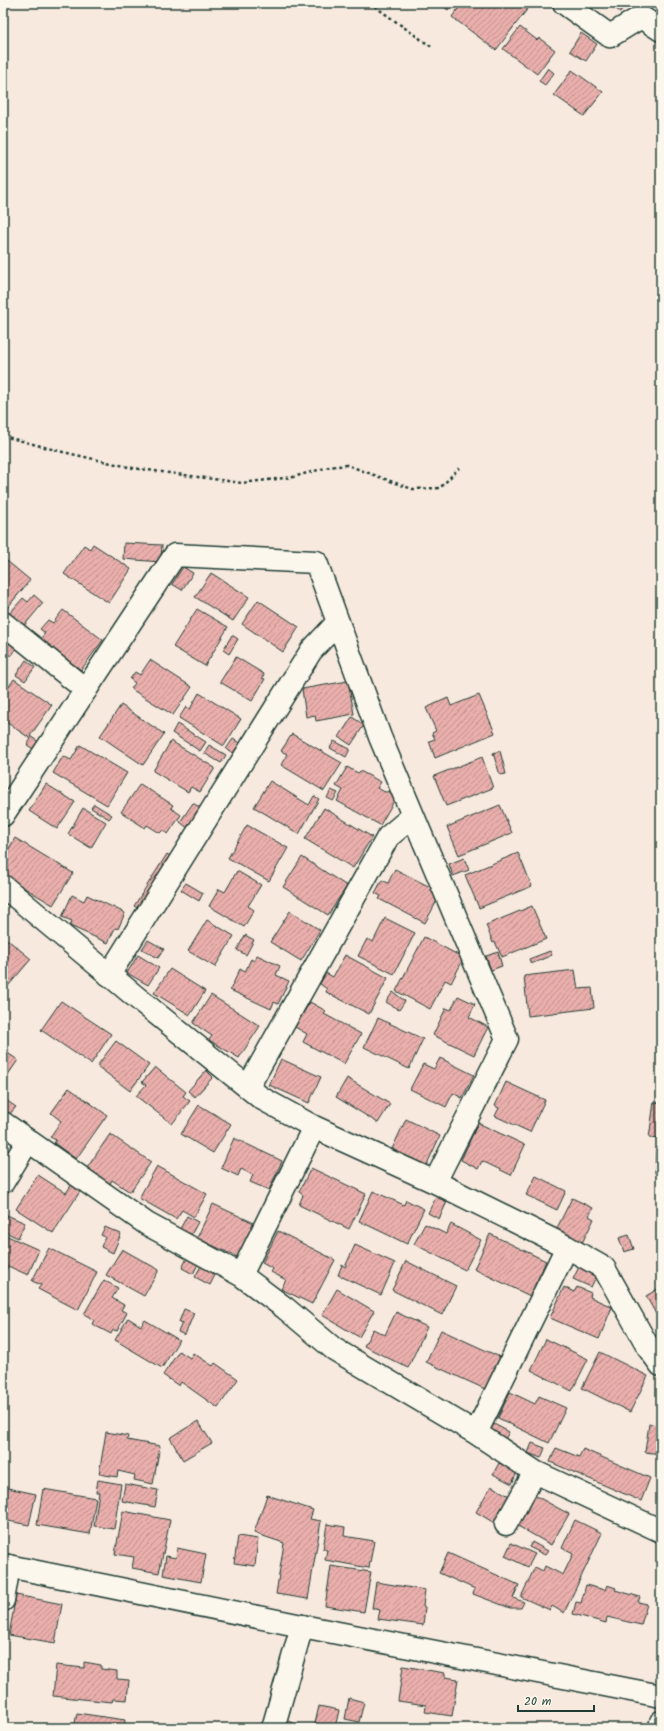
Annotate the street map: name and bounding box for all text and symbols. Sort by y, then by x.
scale bar [518,1687,594,1713]
text: 20 m [524,1692,552,1711]

